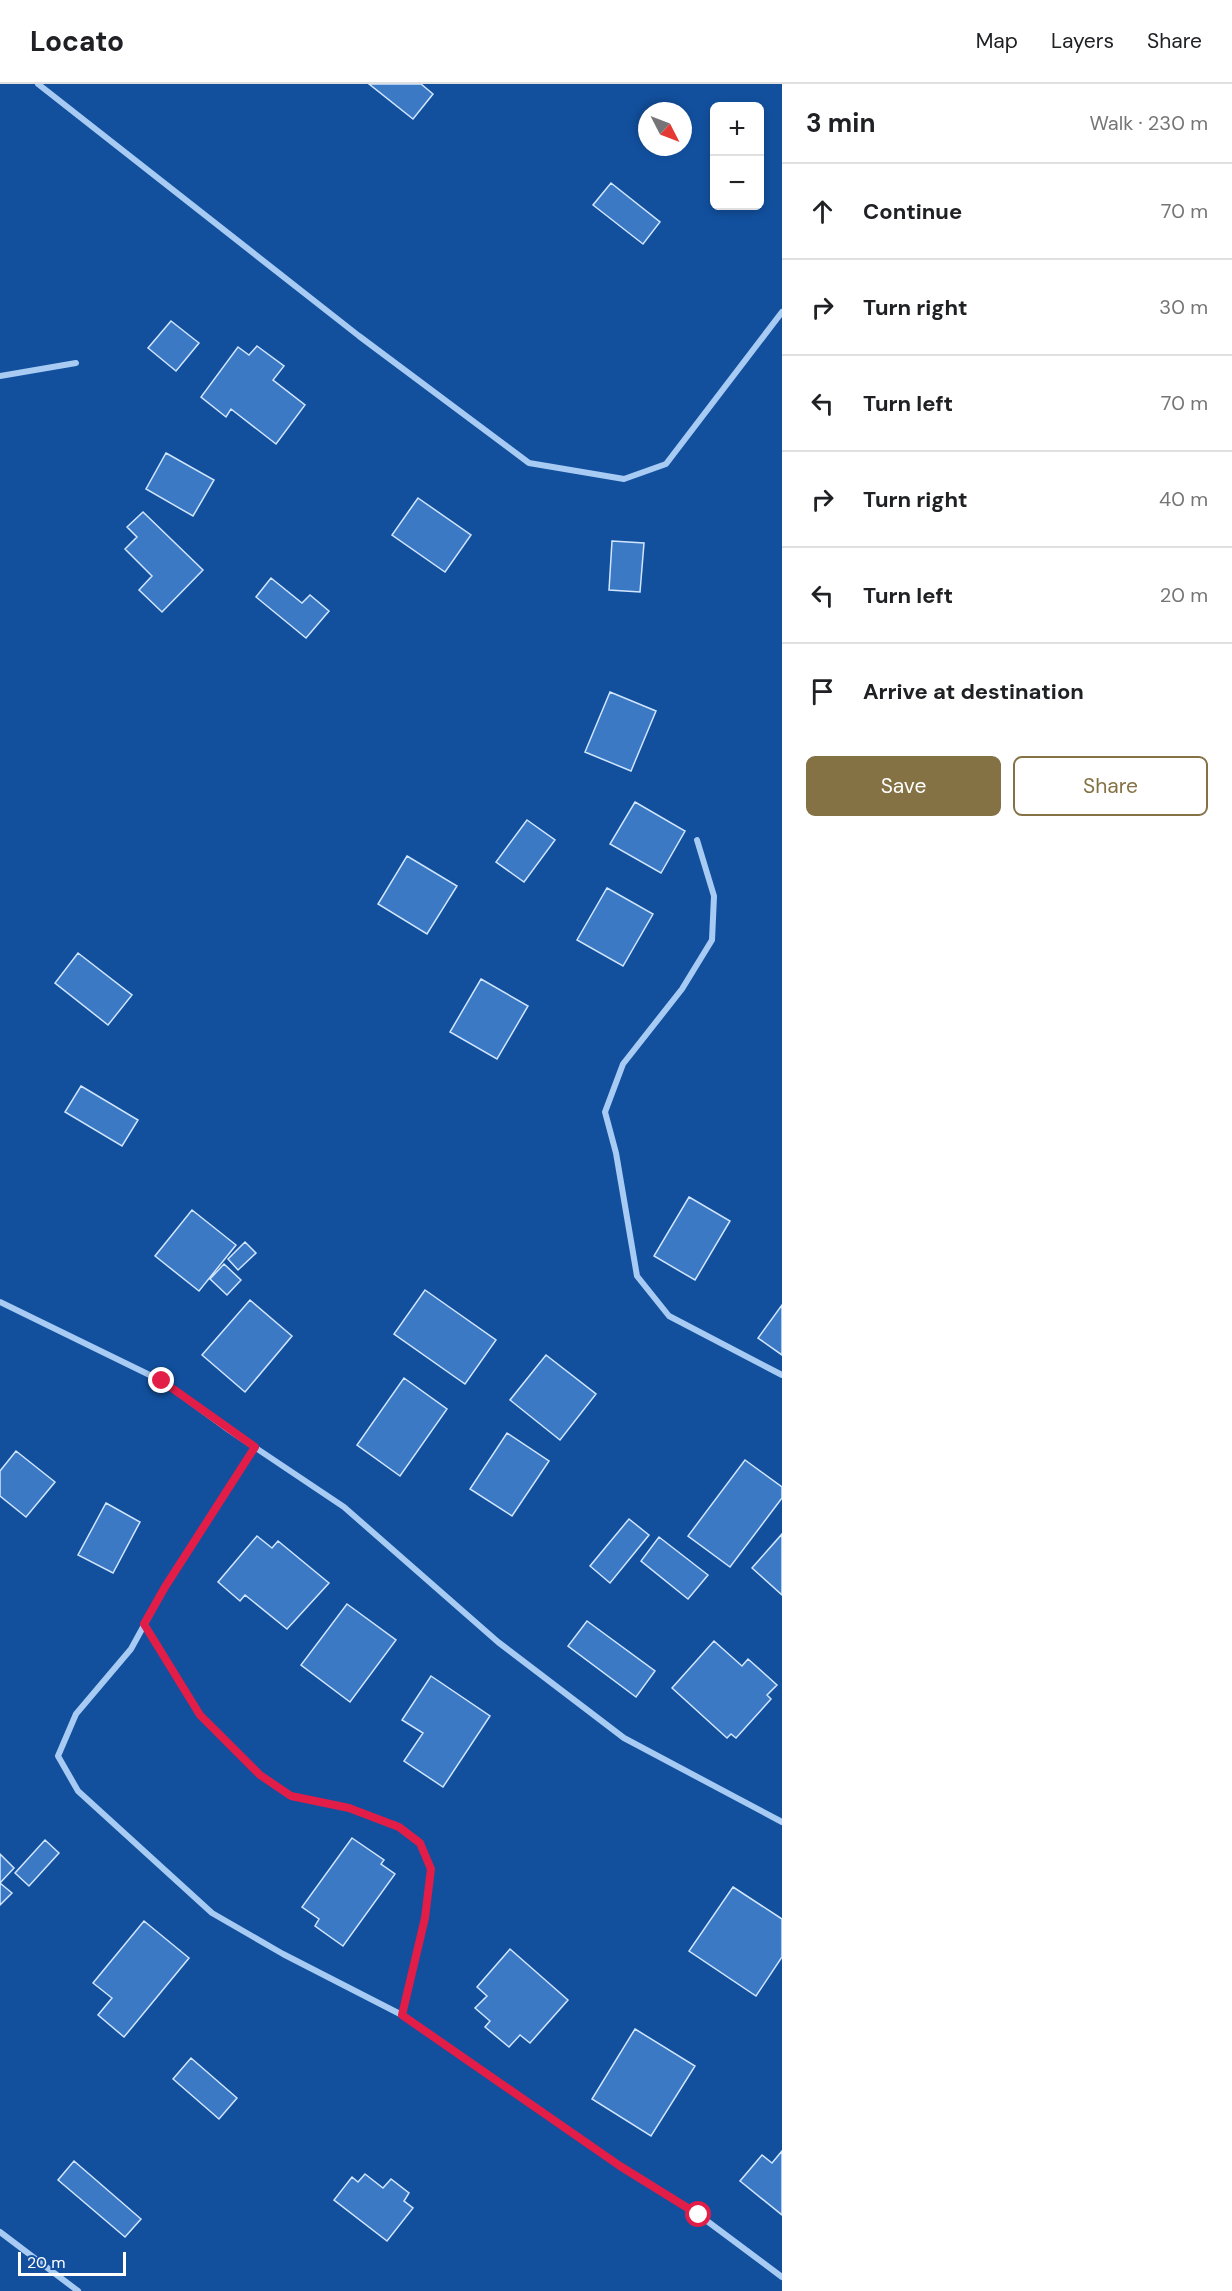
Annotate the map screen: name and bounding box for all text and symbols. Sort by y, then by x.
text: Locato [30,23,124,60]
text: Map [976,27,1018,55]
text: Layers [1051,27,1114,55]
text: Share [1147,27,1202,55]
north arrow [638,102,692,156]
map controls [710,102,764,210]
button: + [710,102,764,156]
text: 3 min [806,106,875,140]
text: Walk · 230 m [1089,110,1208,136]
button: − [710,156,764,210]
icon: ahead [806,195,839,228]
text: Continue [863,197,962,226]
text: 70 m [1161,198,1208,224]
icon: right [806,291,839,324]
text: Turn right [863,293,968,322]
text: 30 m [1159,294,1208,320]
icon: left [806,387,839,420]
text: Turn left [863,389,953,418]
text: 70 m [1161,390,1208,416]
icon: right [806,483,839,516]
text: Turn right [863,485,968,514]
text: 40 m [1159,486,1208,512]
icon: left [806,579,839,612]
text: Turn left [863,581,953,610]
text: 20 m [1160,582,1208,608]
icon: arrive [806,675,839,708]
text: Arrive at destination [863,677,1084,706]
button: Save [806,756,1001,816]
button: Share [1013,756,1208,816]
route end [148,1367,174,1393]
route start [685,2201,711,2227]
scale bar [18,2249,126,2276]
text: 20 m [27,2252,66,2273]

